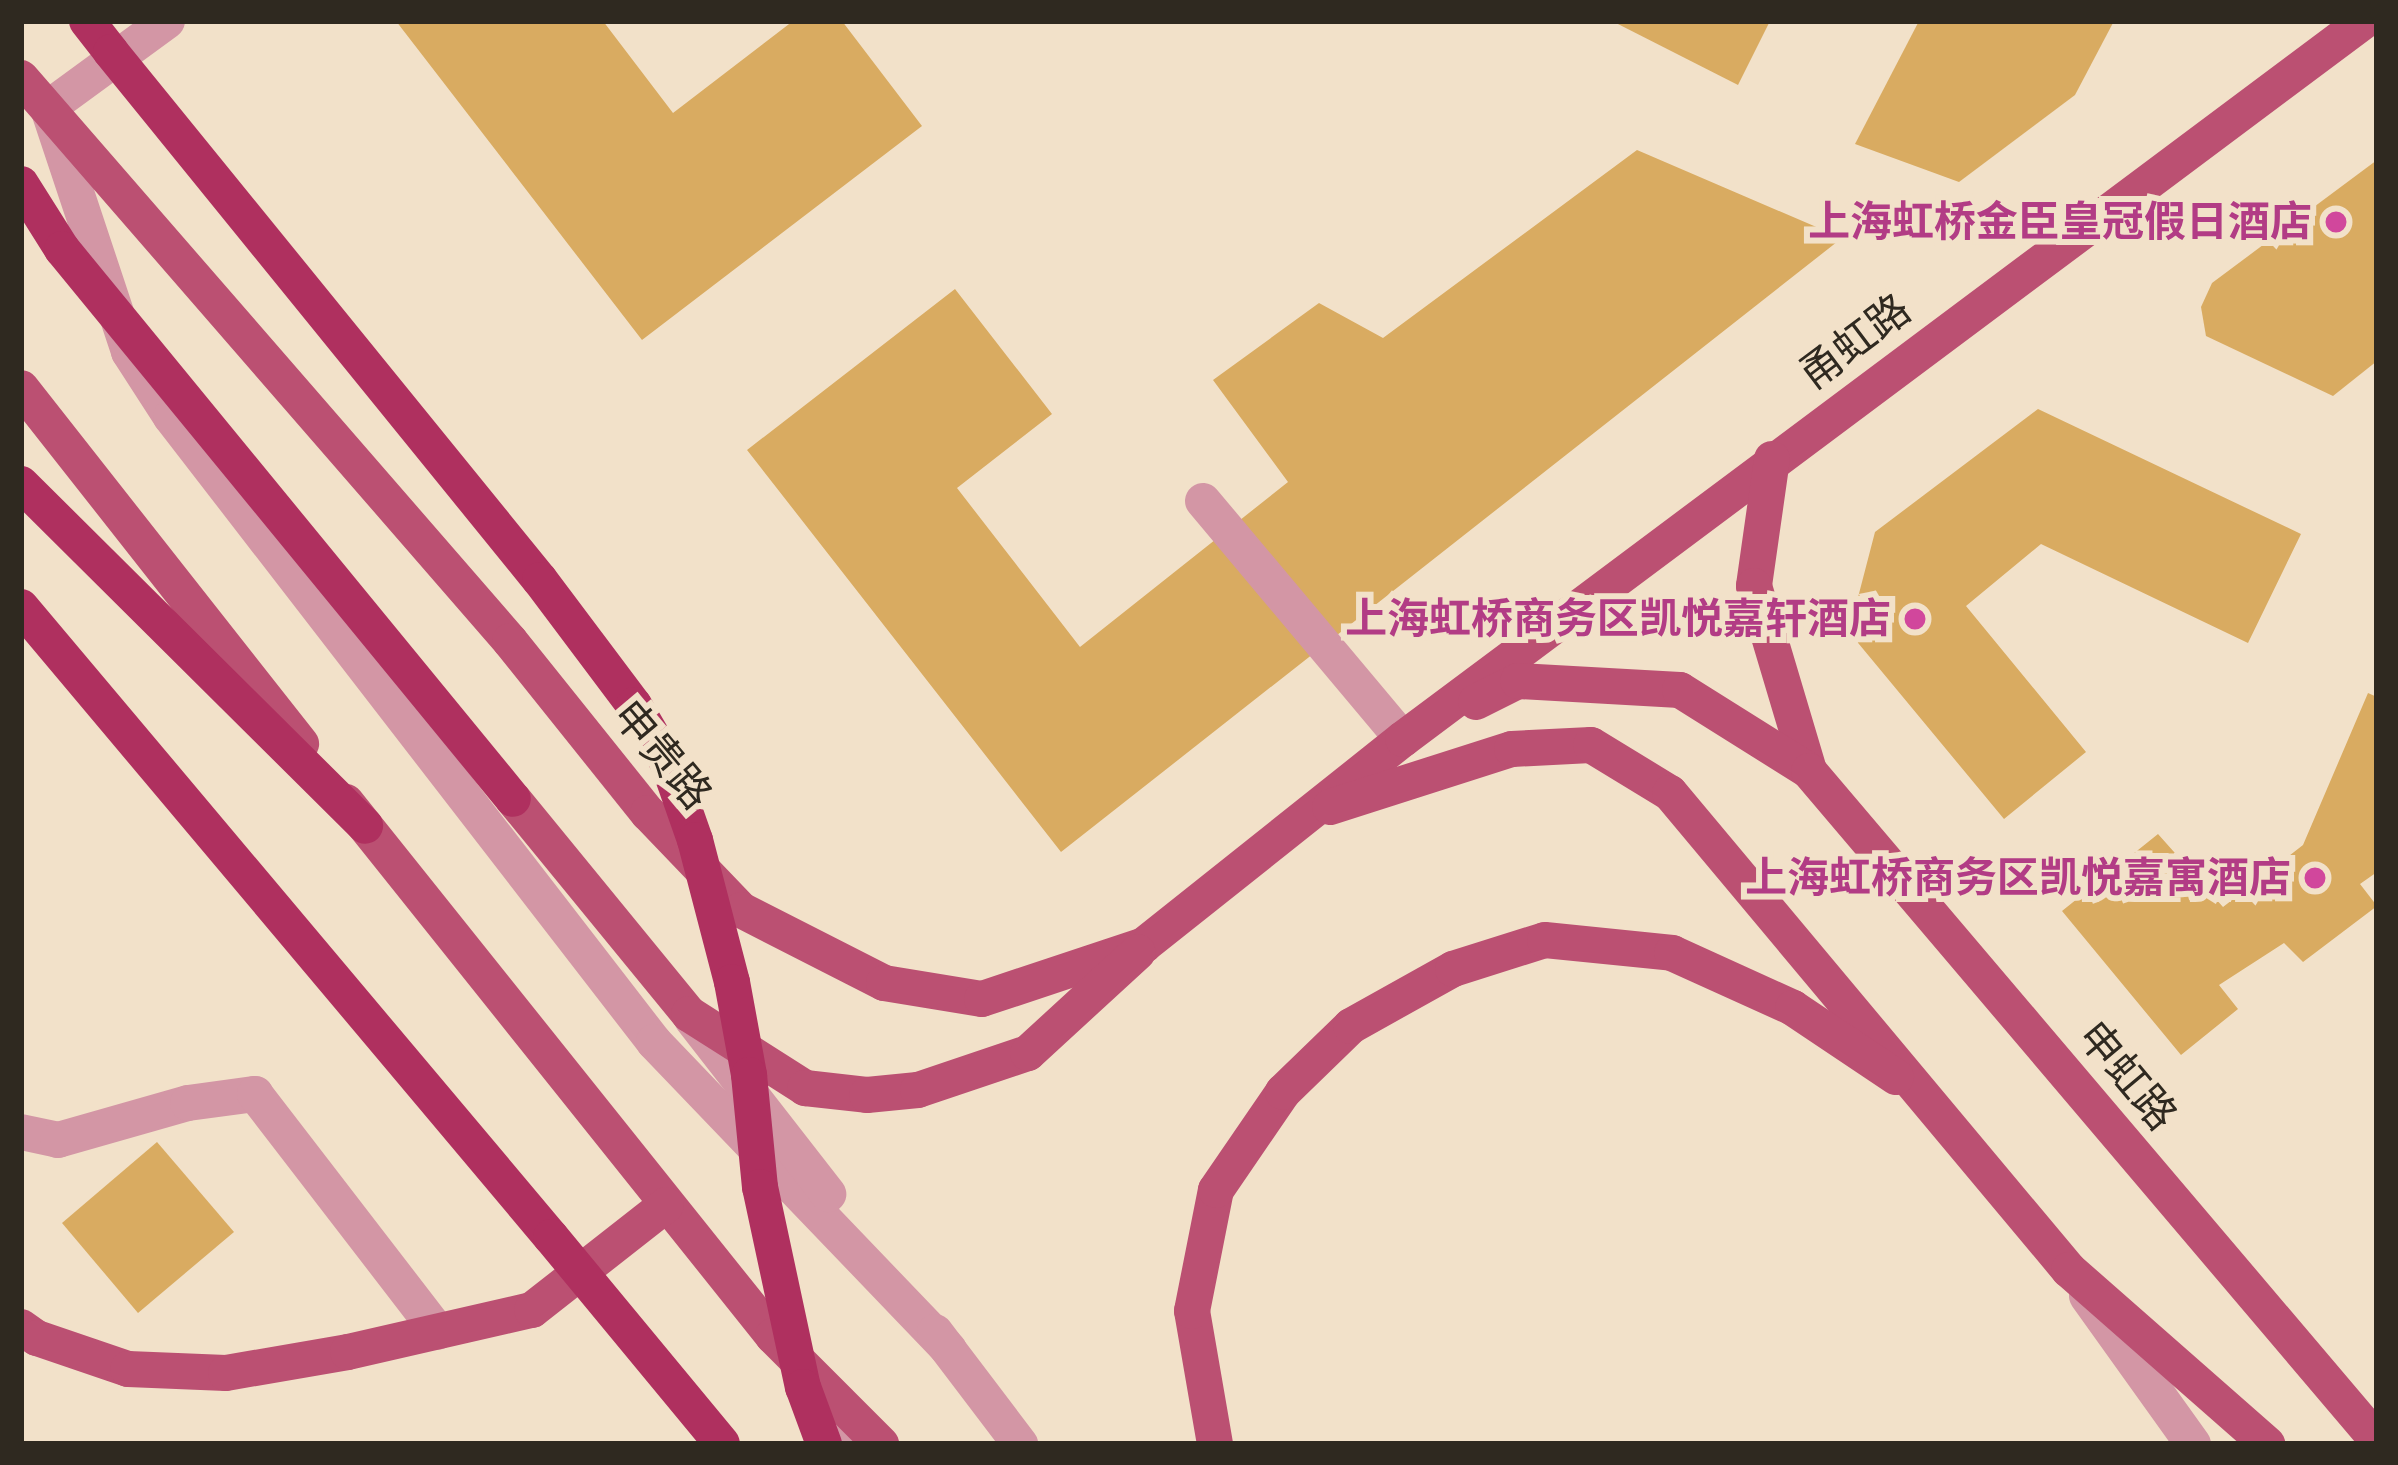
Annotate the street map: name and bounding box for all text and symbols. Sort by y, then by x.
place label: 上海虹桥金臣皇冠假日酒店 [1808,197,2312,247]
marker: 上海虹桥金臣皇冠假日酒店 [2323,209,2349,235]
street label: 甬虹路 [1790,284,1920,400]
place label: 上海虹桥商务区凯悦嘉轩酒店 [1345,594,1891,644]
marker: 上海虹桥商务区凯悦嘉轩酒店 [1902,606,1928,632]
street label: 申贵路 [602,691,722,819]
place label: 上海虹桥商务区凯悦嘉寓酒店 [1745,853,2291,903]
marker: 上海虹桥商务区凯悦嘉寓酒店 [2302,865,2328,891]
street label: 申虹路 [2067,1012,2187,1140]

